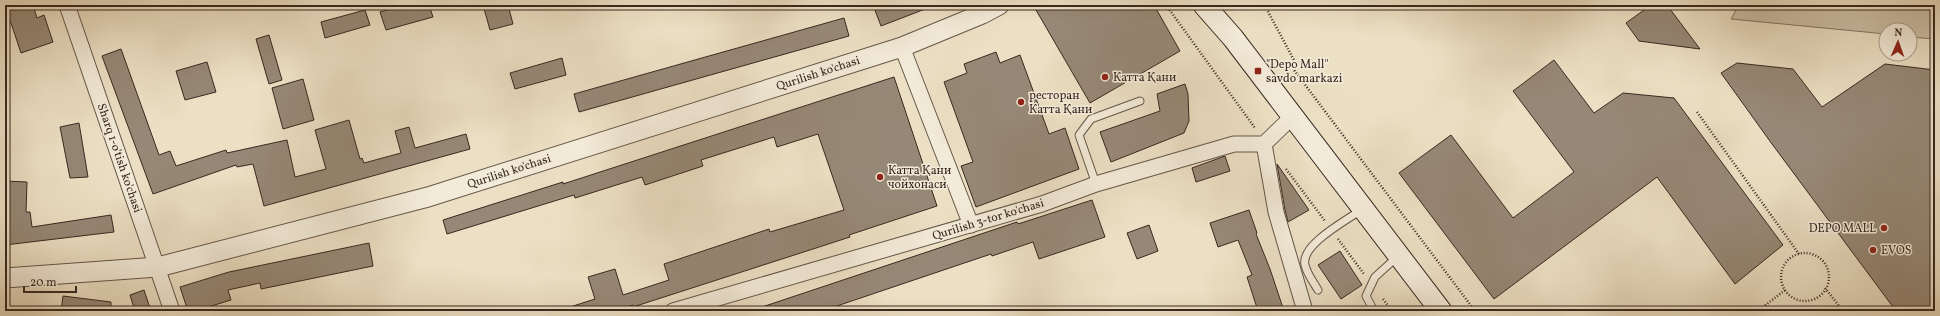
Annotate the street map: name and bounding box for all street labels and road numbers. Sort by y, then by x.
street label: Qurilish ko'chasi [774,53,863,95]
street label: Sharq 1-o'tish ko'chasi [93,101,145,216]
street label: Qurilish ko'chasi [465,151,554,193]
street label: Qurilish 3-tor ko'chasi [930,195,1047,245]

